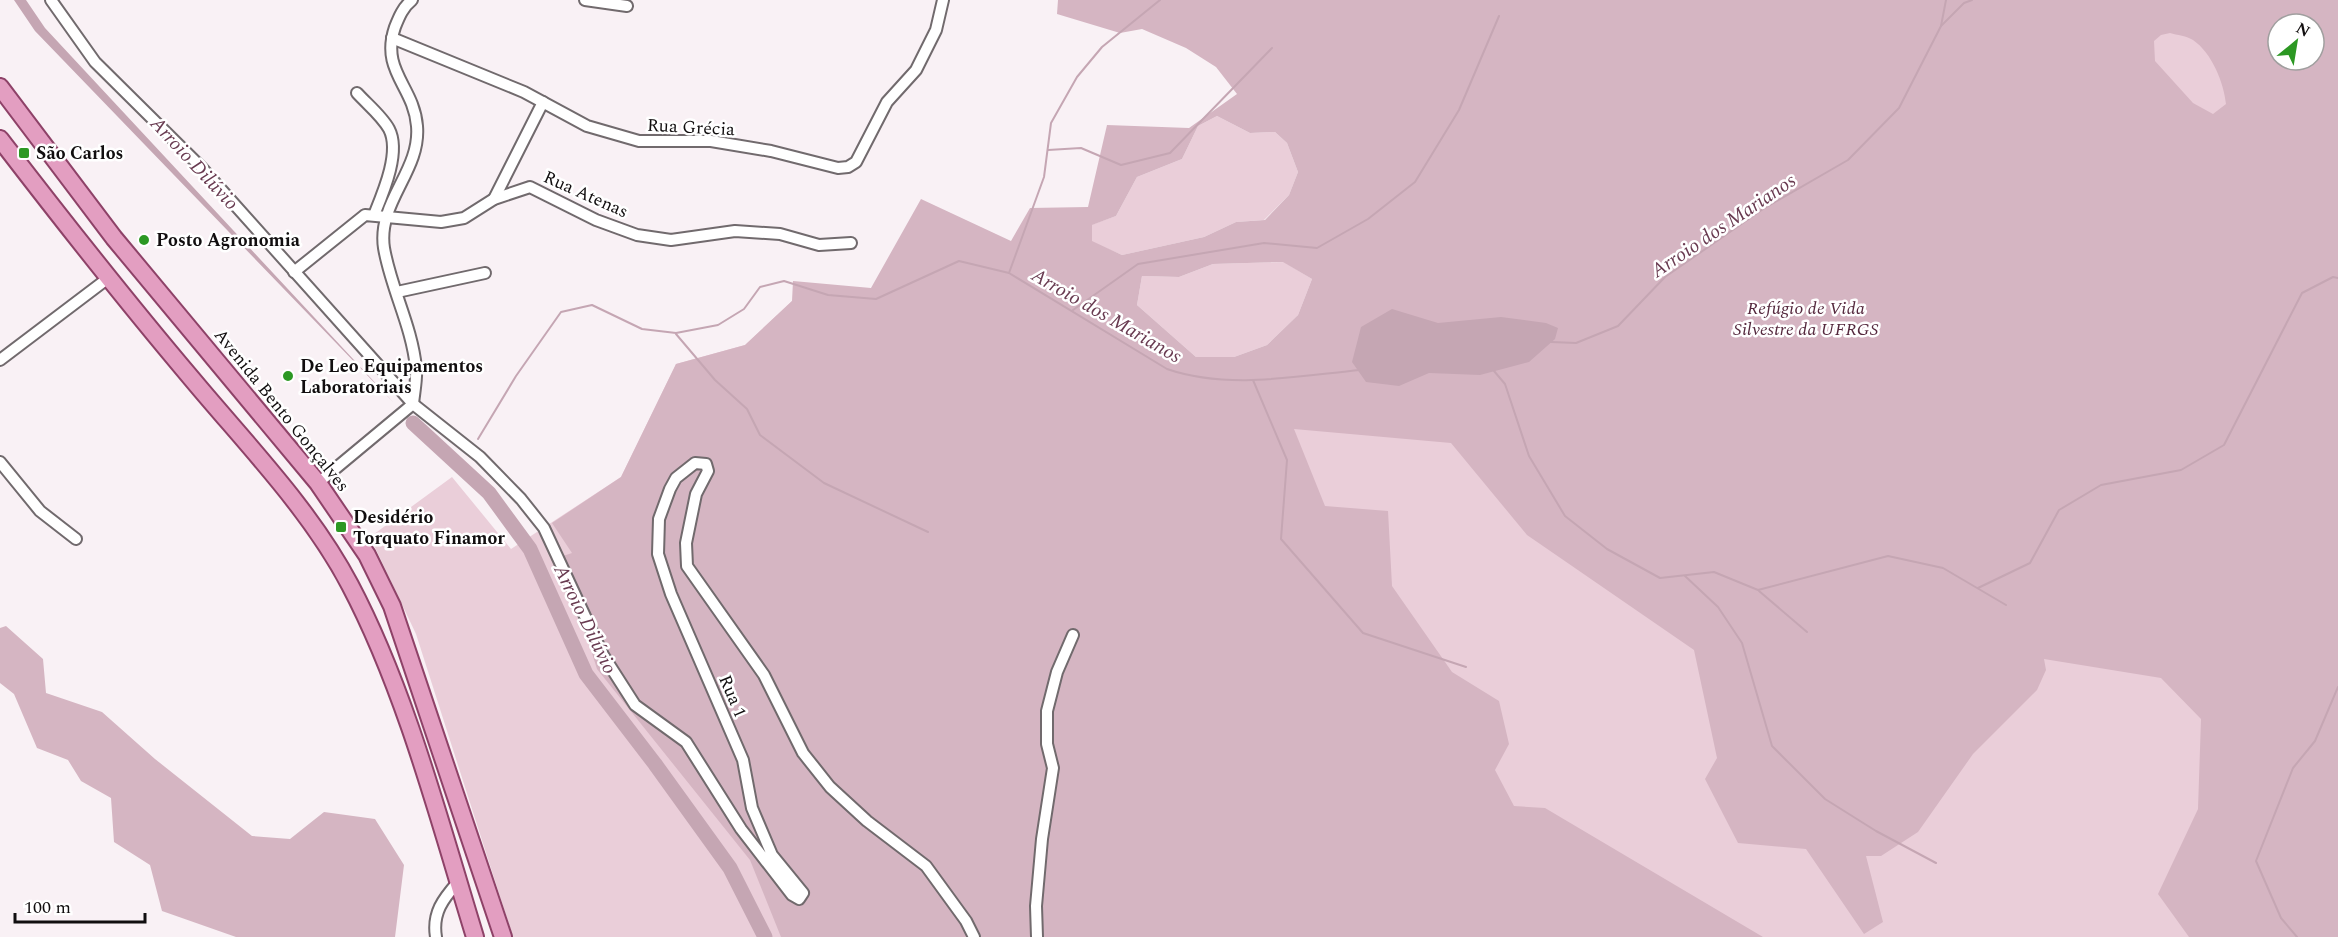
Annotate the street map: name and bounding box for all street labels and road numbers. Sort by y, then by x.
street label: Rua Grécia [646,112,736,143]
street label: Rua Atenas [539,164,633,225]
street label: Avenida Bento Gonçalves [207,323,356,498]
street label: Rua 1 [711,671,754,722]

